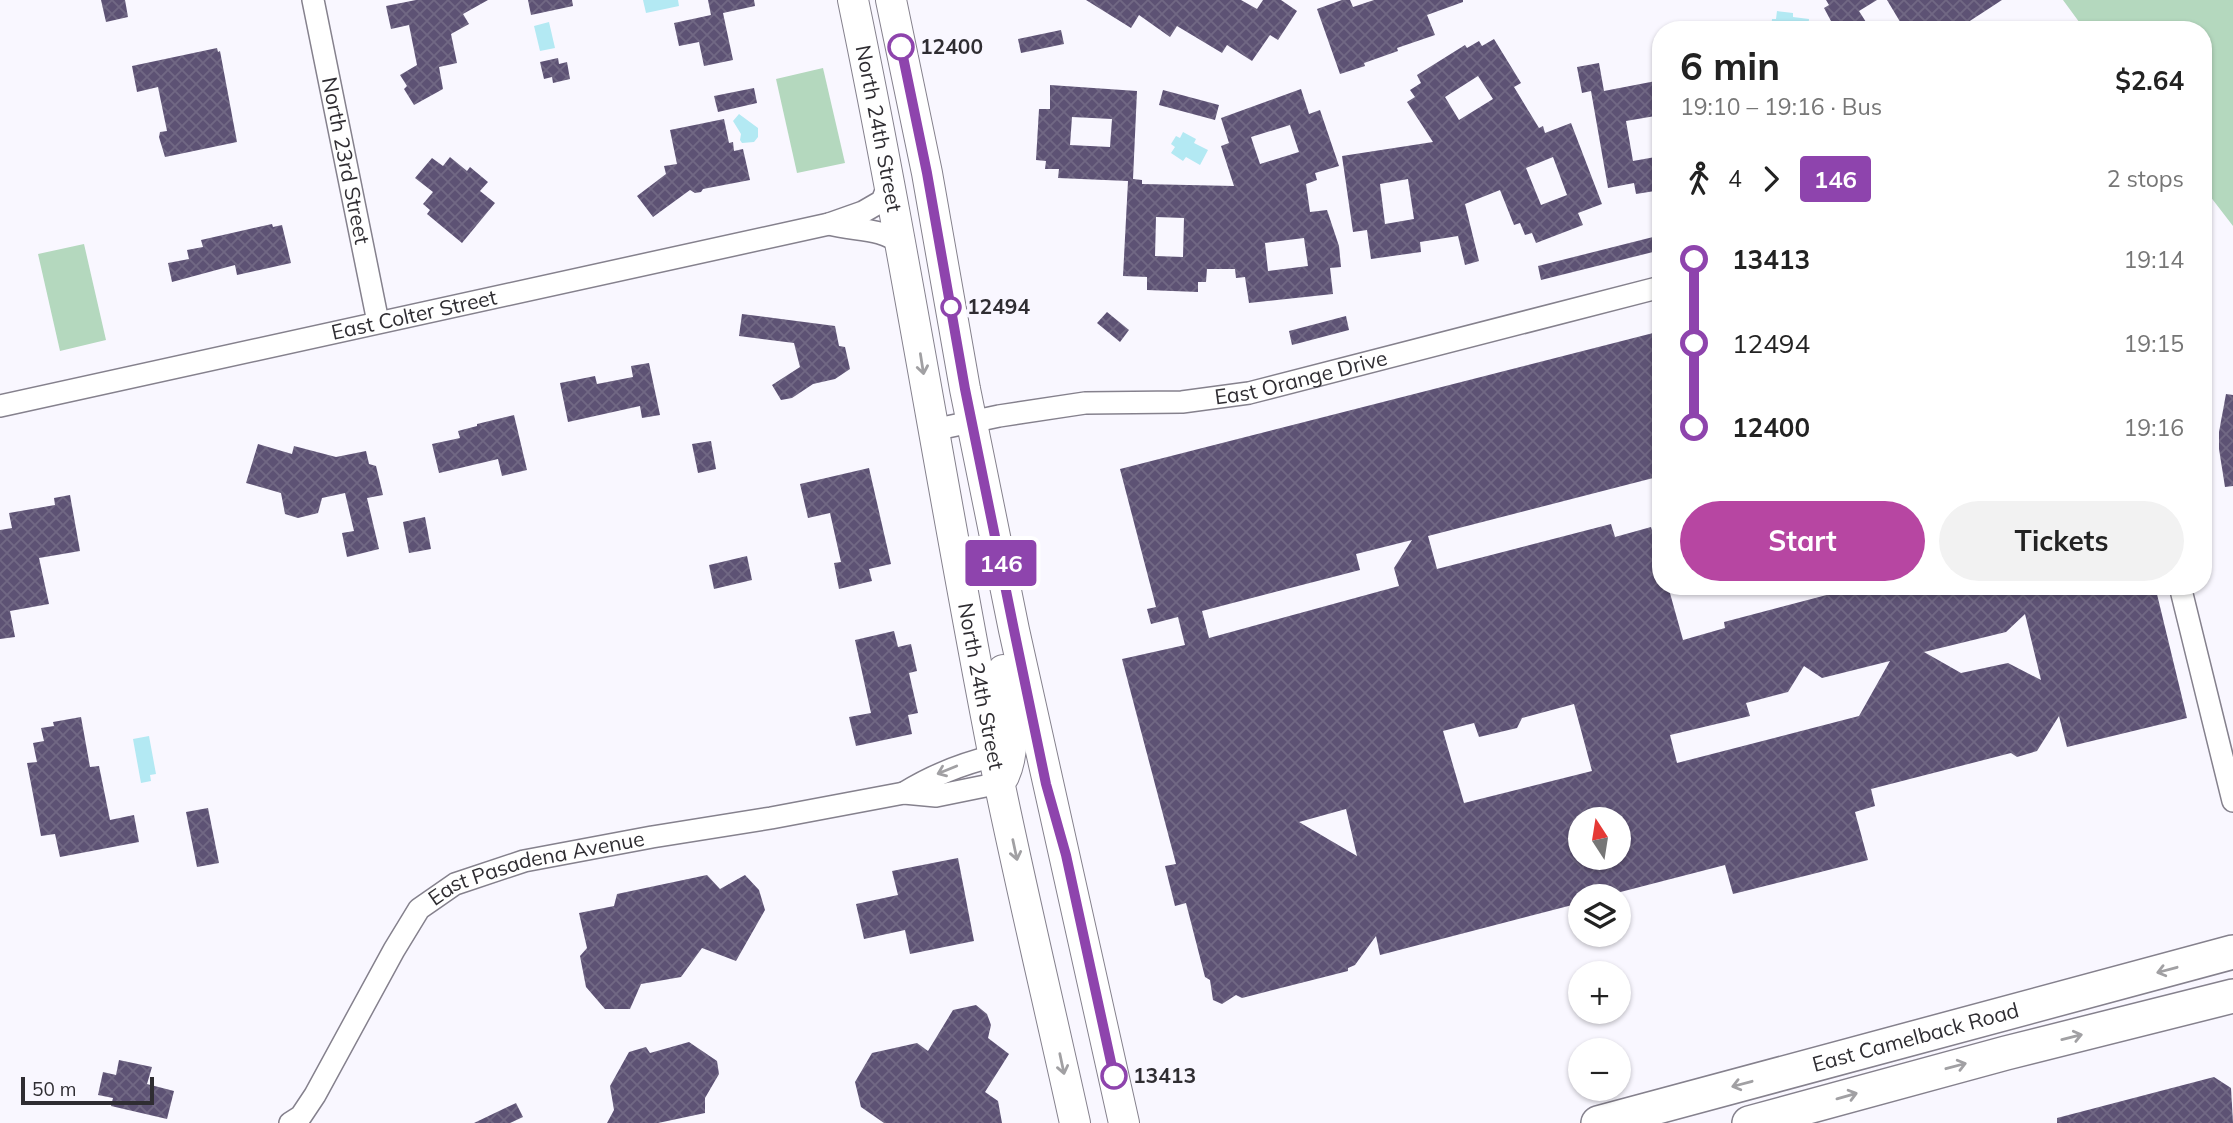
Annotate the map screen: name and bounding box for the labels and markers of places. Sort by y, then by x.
place label: 12400 [920,33,983,59]
marker: 12400 [888,34,914,60]
place label: 12494 [967,293,1030,319]
marker: 12494 [941,297,961,317]
place label: 13413 [1133,1062,1196,1088]
marker: 13413 [1101,1063,1127,1089]

